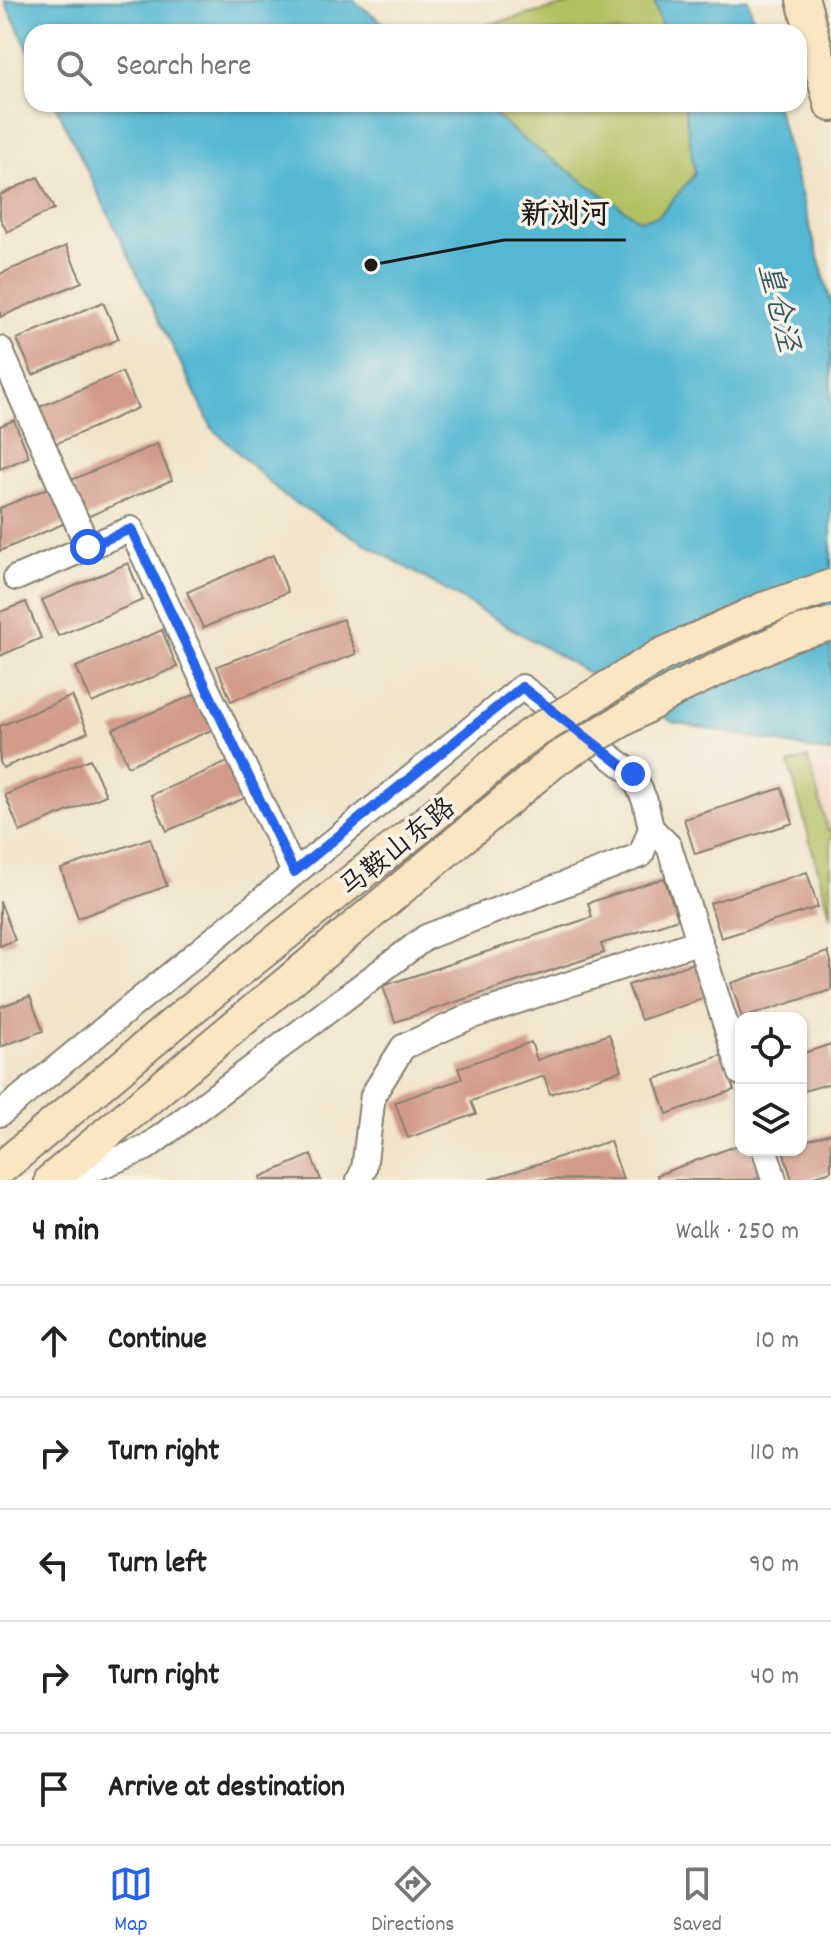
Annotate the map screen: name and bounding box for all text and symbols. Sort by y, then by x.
search box [24,24,807,112]
icon: search [52,46,96,90]
text: Search here [116,47,252,90]
callout: 新浏河 [504,186,626,240]
text: 新浏河 [520,196,610,239]
water label: 皇仓泾 [744,259,808,358]
route start [70,529,106,565]
route end [615,756,651,792]
street label: 马鞍山东路 [332,790,466,909]
map controls [735,1012,807,1156]
button: locate [735,1012,807,1084]
button: layers [735,1084,807,1156]
text: 4 min [32,1208,99,1257]
text: Walk · 250 m [676,1214,799,1251]
icon: ahead [32,1319,76,1363]
text: Continue [108,1320,207,1363]
text: 10 m [755,1323,799,1360]
icon: right [32,1431,76,1475]
text: Turn right [108,1432,219,1475]
text: 110 m [750,1435,799,1472]
icon: left [32,1543,76,1587]
text: Turn left [108,1544,207,1587]
text: 90 m [749,1547,799,1584]
icon: right [32,1655,76,1699]
text: Turn right [108,1656,219,1699]
text: 40 m [750,1659,799,1696]
icon: arrive [32,1767,76,1811]
text: Arrive at destination [108,1768,345,1811]
tab: Map [109,1862,153,1941]
tab: Directions [371,1862,455,1941]
tab: Saved [673,1862,722,1941]

